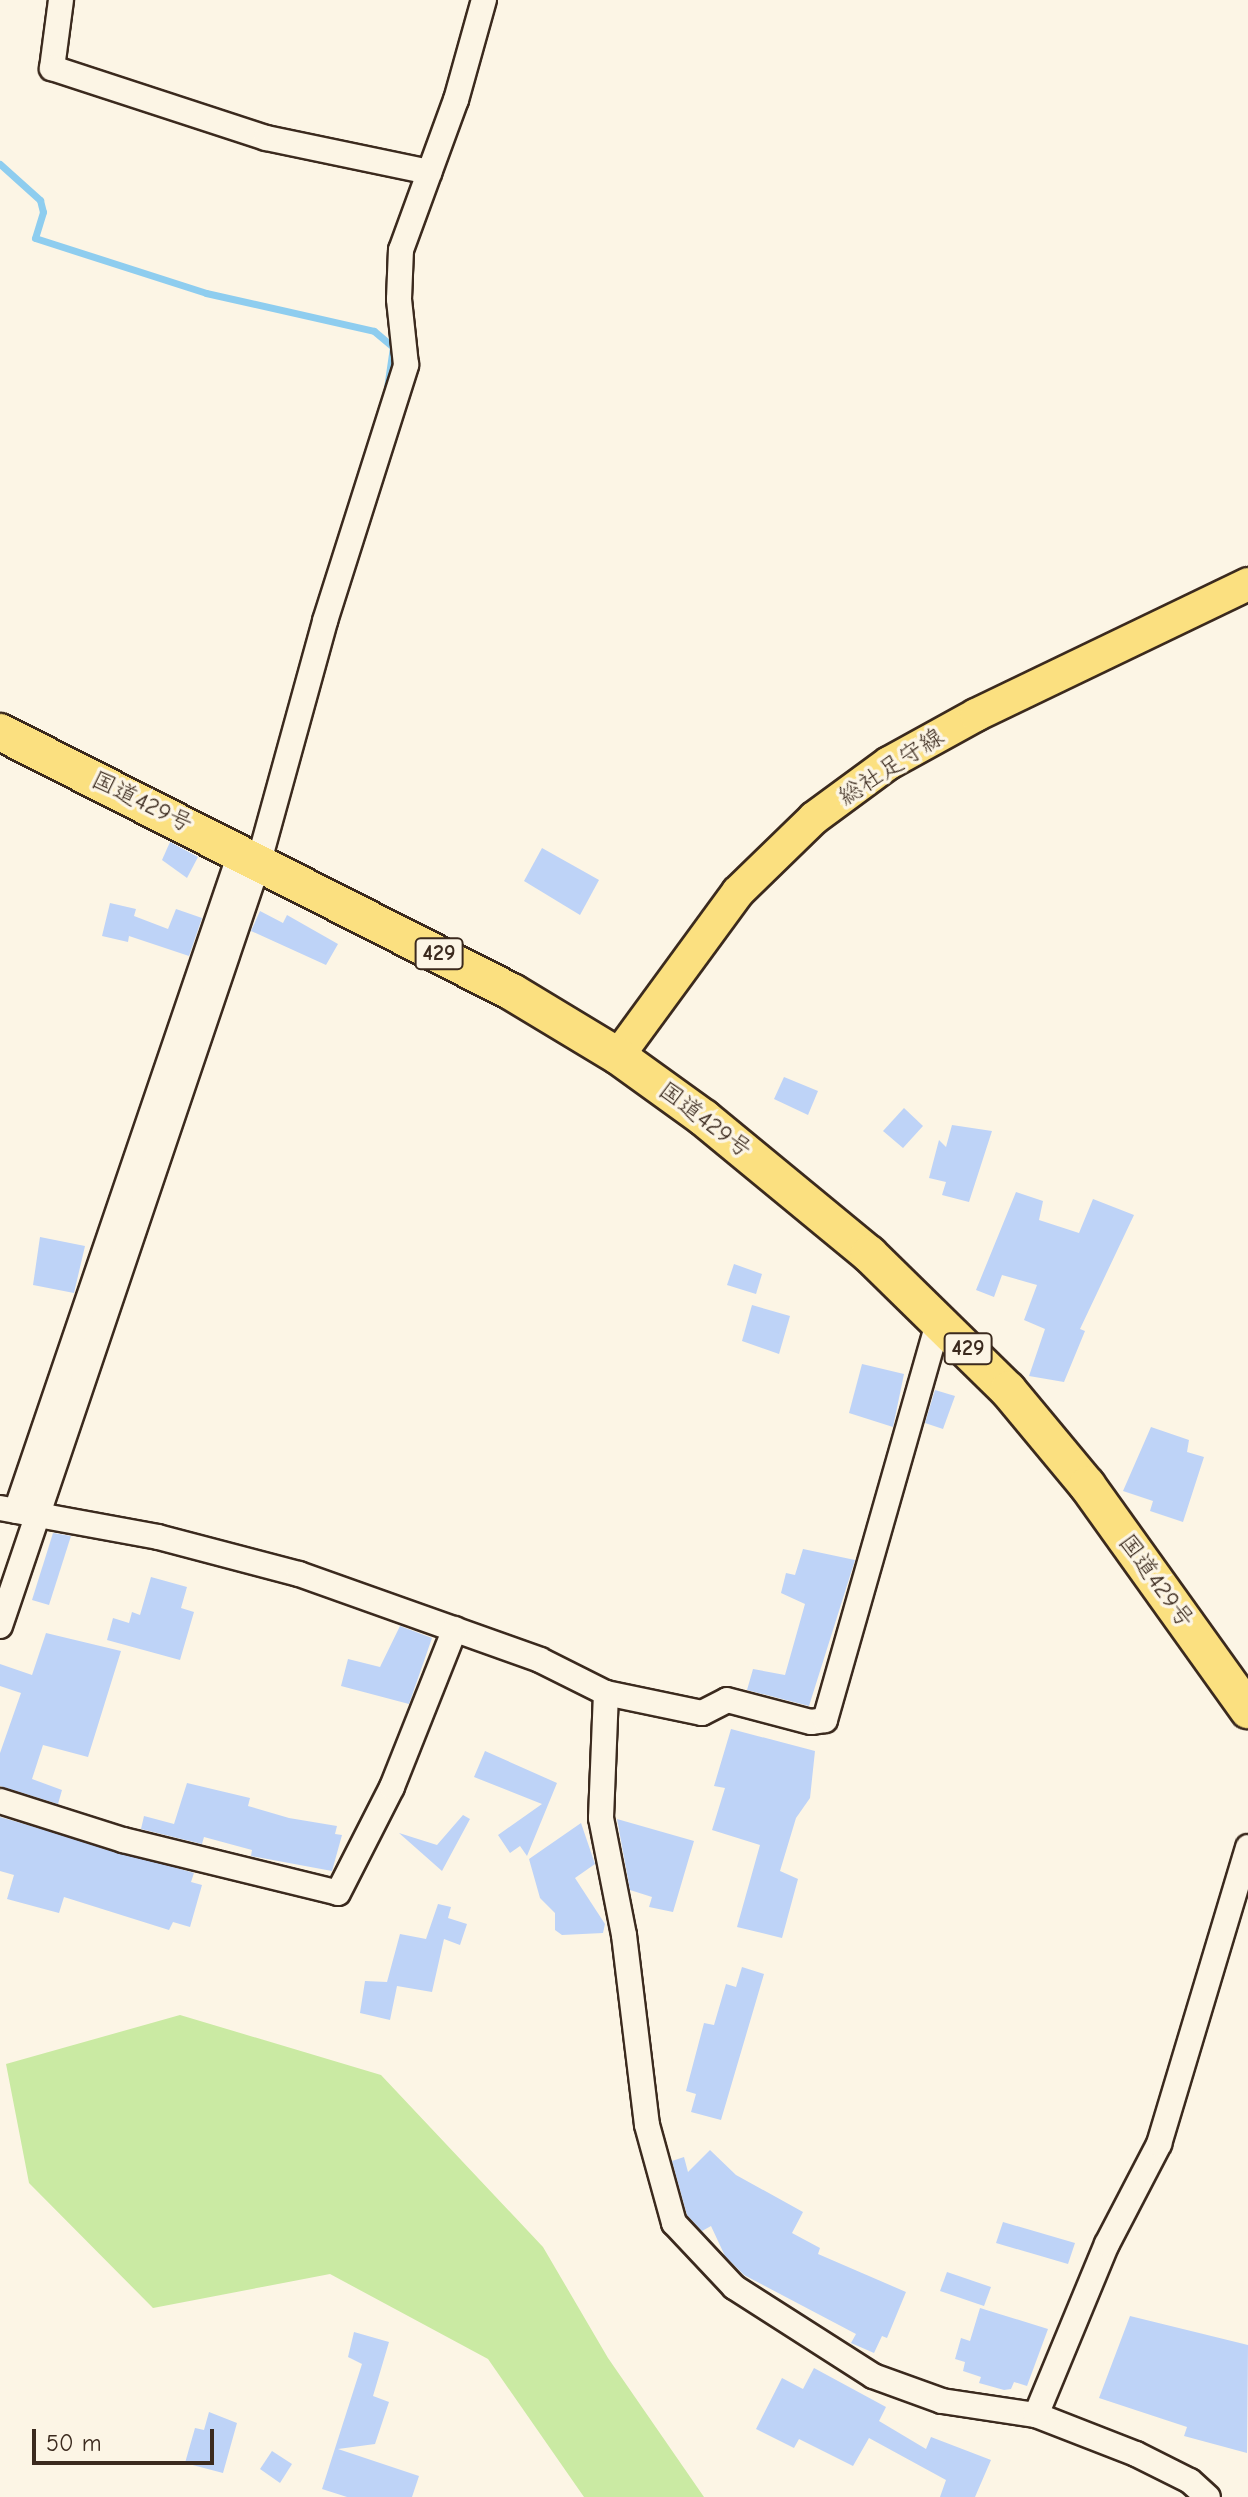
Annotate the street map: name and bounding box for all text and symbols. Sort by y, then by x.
street label: 総社足守線 [833,722,949,812]
street label: 国道429号 [87,765,197,839]
road number: 429 [413,936,465,972]
street label: 国道429号 [653,1076,757,1164]
road number: 429 [942,1331,994,1367]
street label: 国道429号 [1112,1528,1200,1634]
scale bar [36,2413,218,2463]
text: 50 m [46,2429,102,2457]

